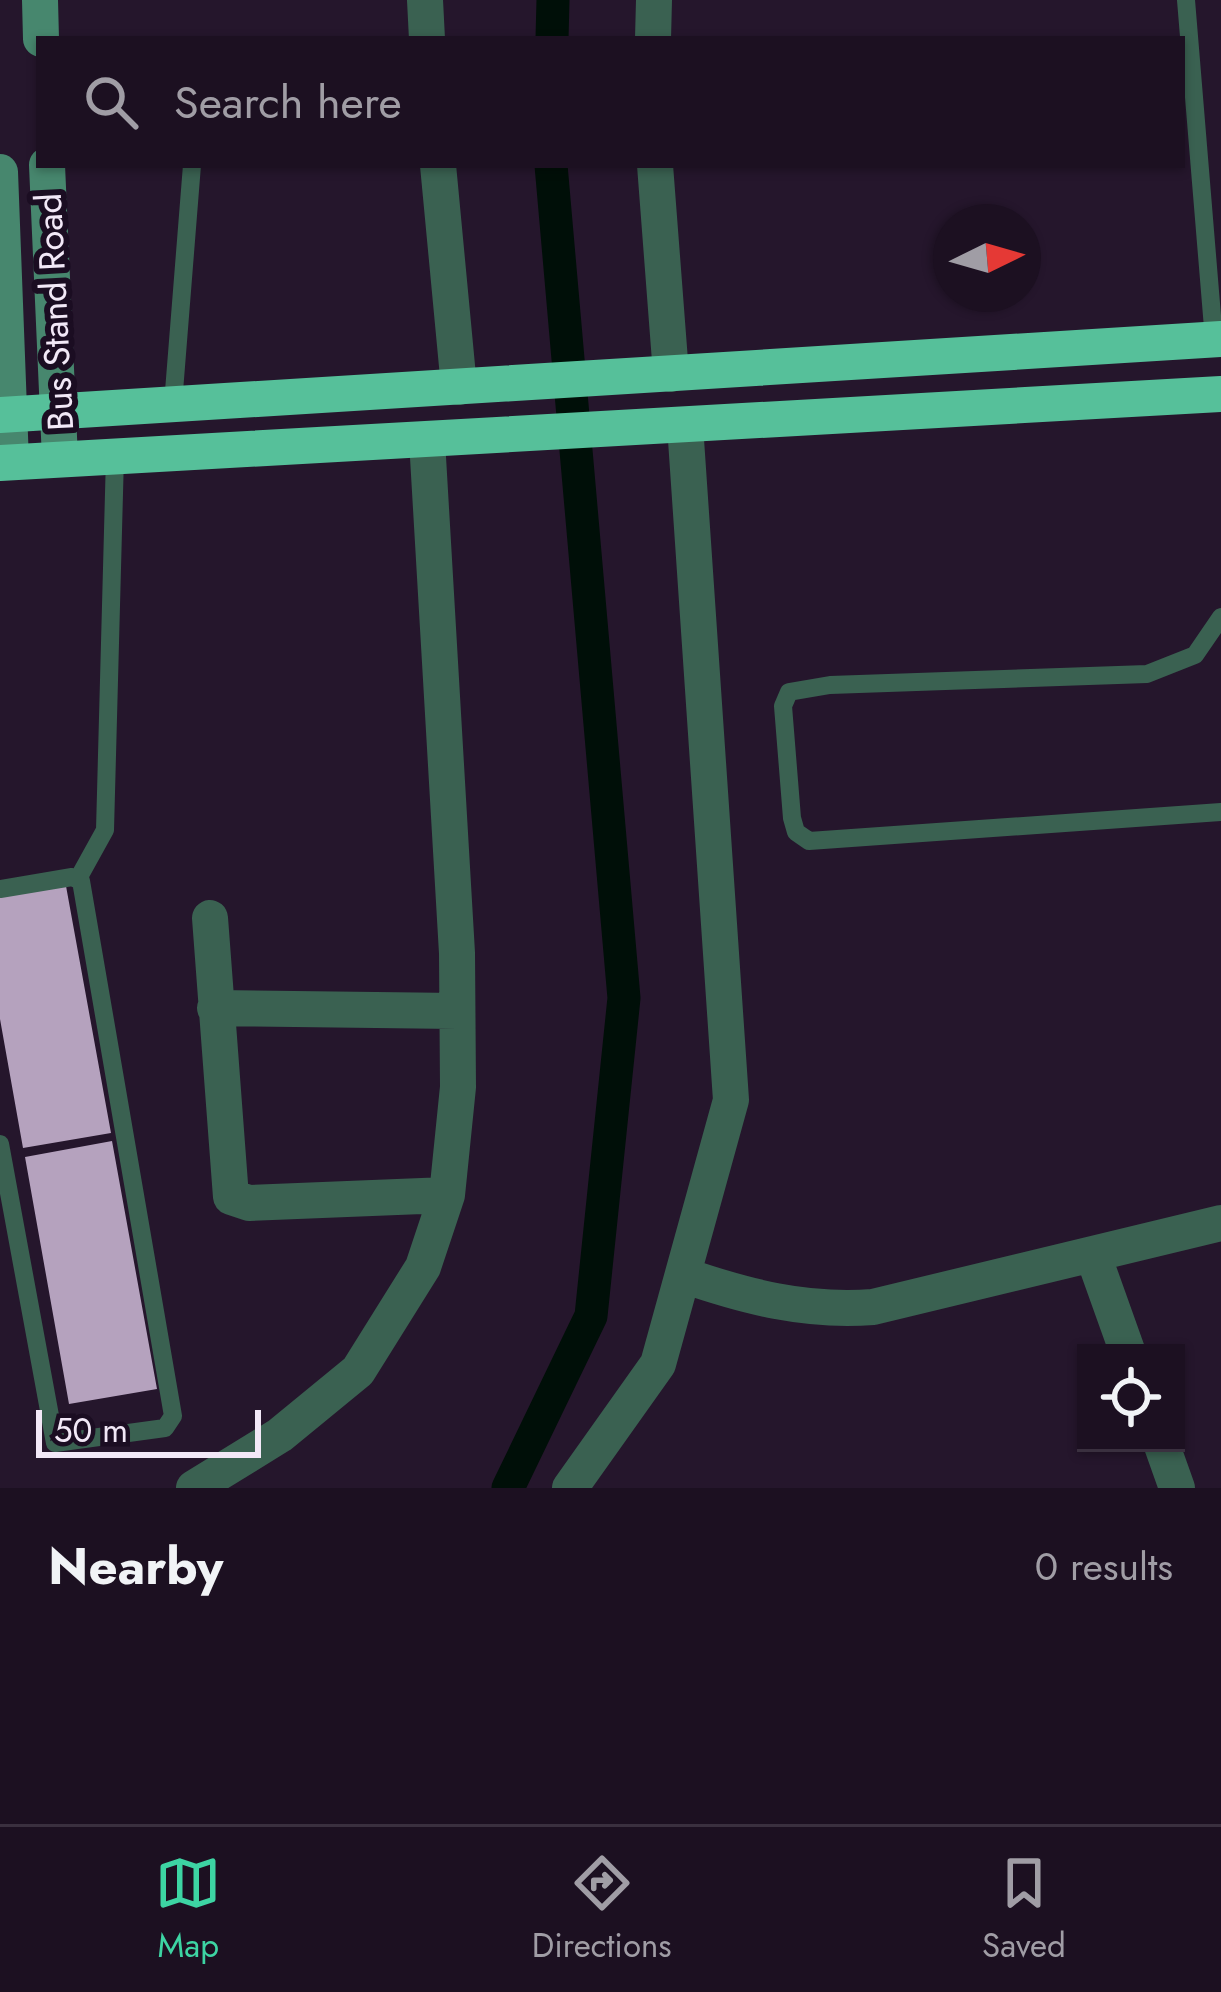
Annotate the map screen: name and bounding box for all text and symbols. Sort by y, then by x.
search box [36,36,1185,168]
icon: search [78,69,144,135]
text: Search here [174,70,402,135]
street label: Bus Stand Road [22,192,86,432]
north arrow [933,204,1041,312]
map controls [1077,1344,1185,1452]
button: locate [1077,1344,1185,1452]
scale bar [36,1404,261,1457]
text: 50 m [54,1407,128,1454]
text: Nearby [48,1529,223,1603]
text: 0 results [1035,1538,1173,1595]
tab: Map [155,1850,221,1969]
tab: Directions [532,1850,672,1969]
tab: Saved [982,1850,1066,1969]

